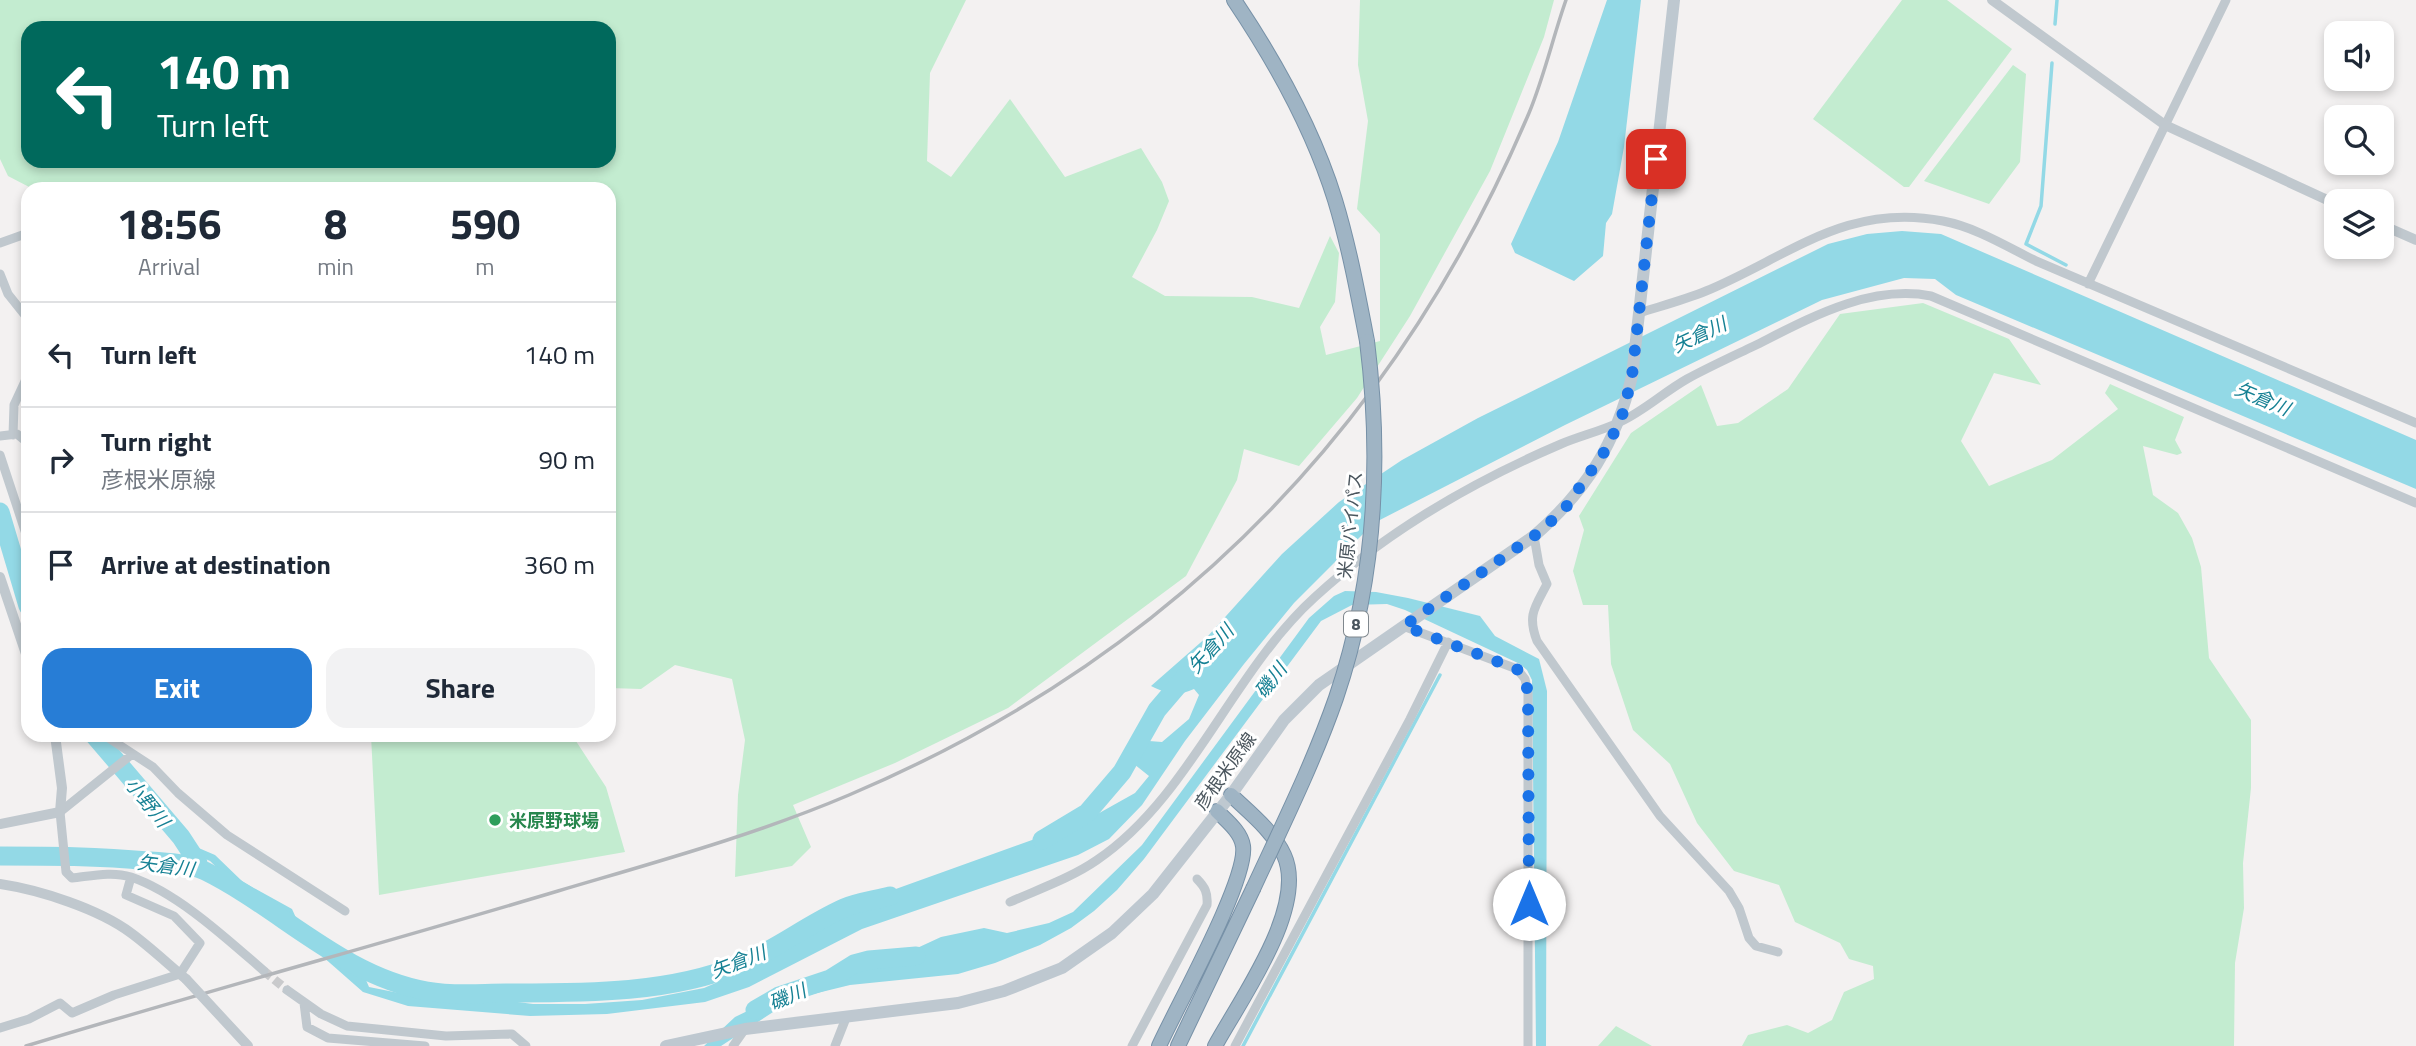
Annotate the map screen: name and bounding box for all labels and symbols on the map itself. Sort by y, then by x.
pin [1626,129,1686,189]
water label: 矢倉川 [1667,308,1733,359]
water label: 矢倉川 [2231,374,2297,423]
street label: 米原バイパス [1331,470,1369,580]
road number: 8 [1344,611,1368,636]
water label: 矢倉川 [1180,616,1241,679]
water label: 磯川 [1247,655,1294,704]
street label: 彦根米原線 [1188,727,1262,815]
water label: 小野川 [119,771,178,835]
place label: 米原野球場 [509,807,599,834]
marker: 米原野球場 [487,812,503,828]
water label: 矢倉川 [136,847,198,884]
position arrow [1492,867,1566,941]
water label: 矢倉川 [706,937,772,985]
water label: 磯川 [764,974,812,1017]

